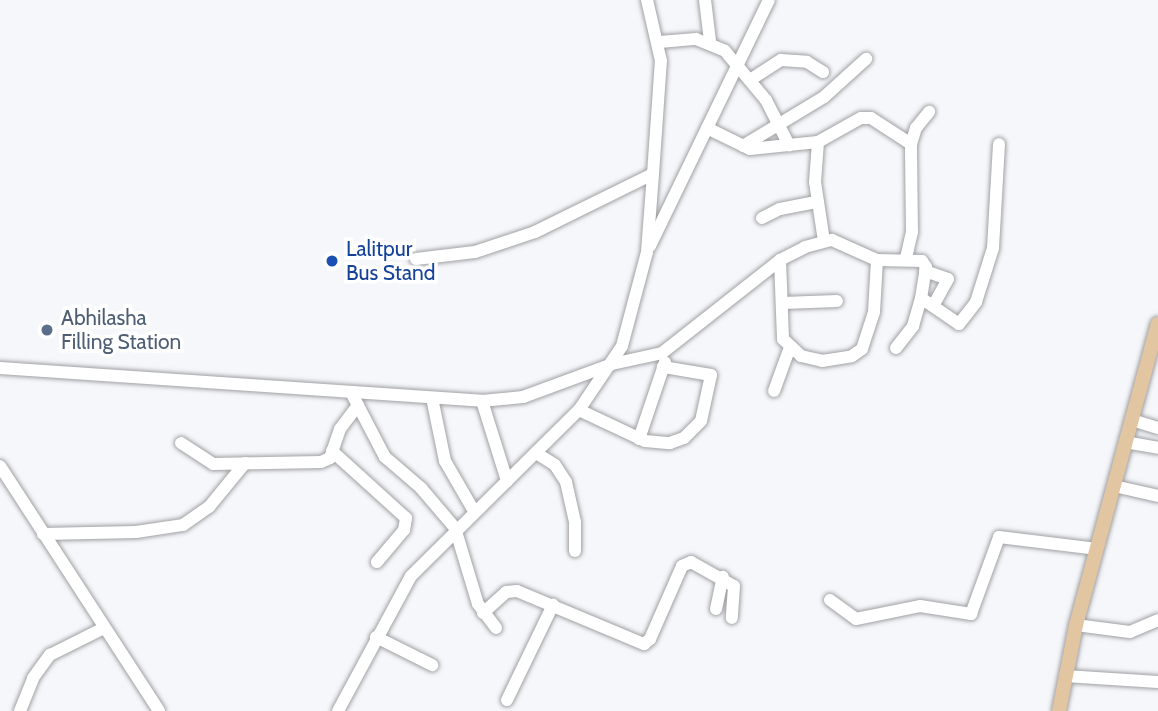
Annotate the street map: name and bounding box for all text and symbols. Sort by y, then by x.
place label: Lalitpur Bus Stand [346,236,435,286]
marker: Lalitpur Bus Stand [324,253,340,269]
place label: Abhilasha Filling Station [61,305,181,355]
marker: Abhilasha Filling Station [39,322,55,338]

